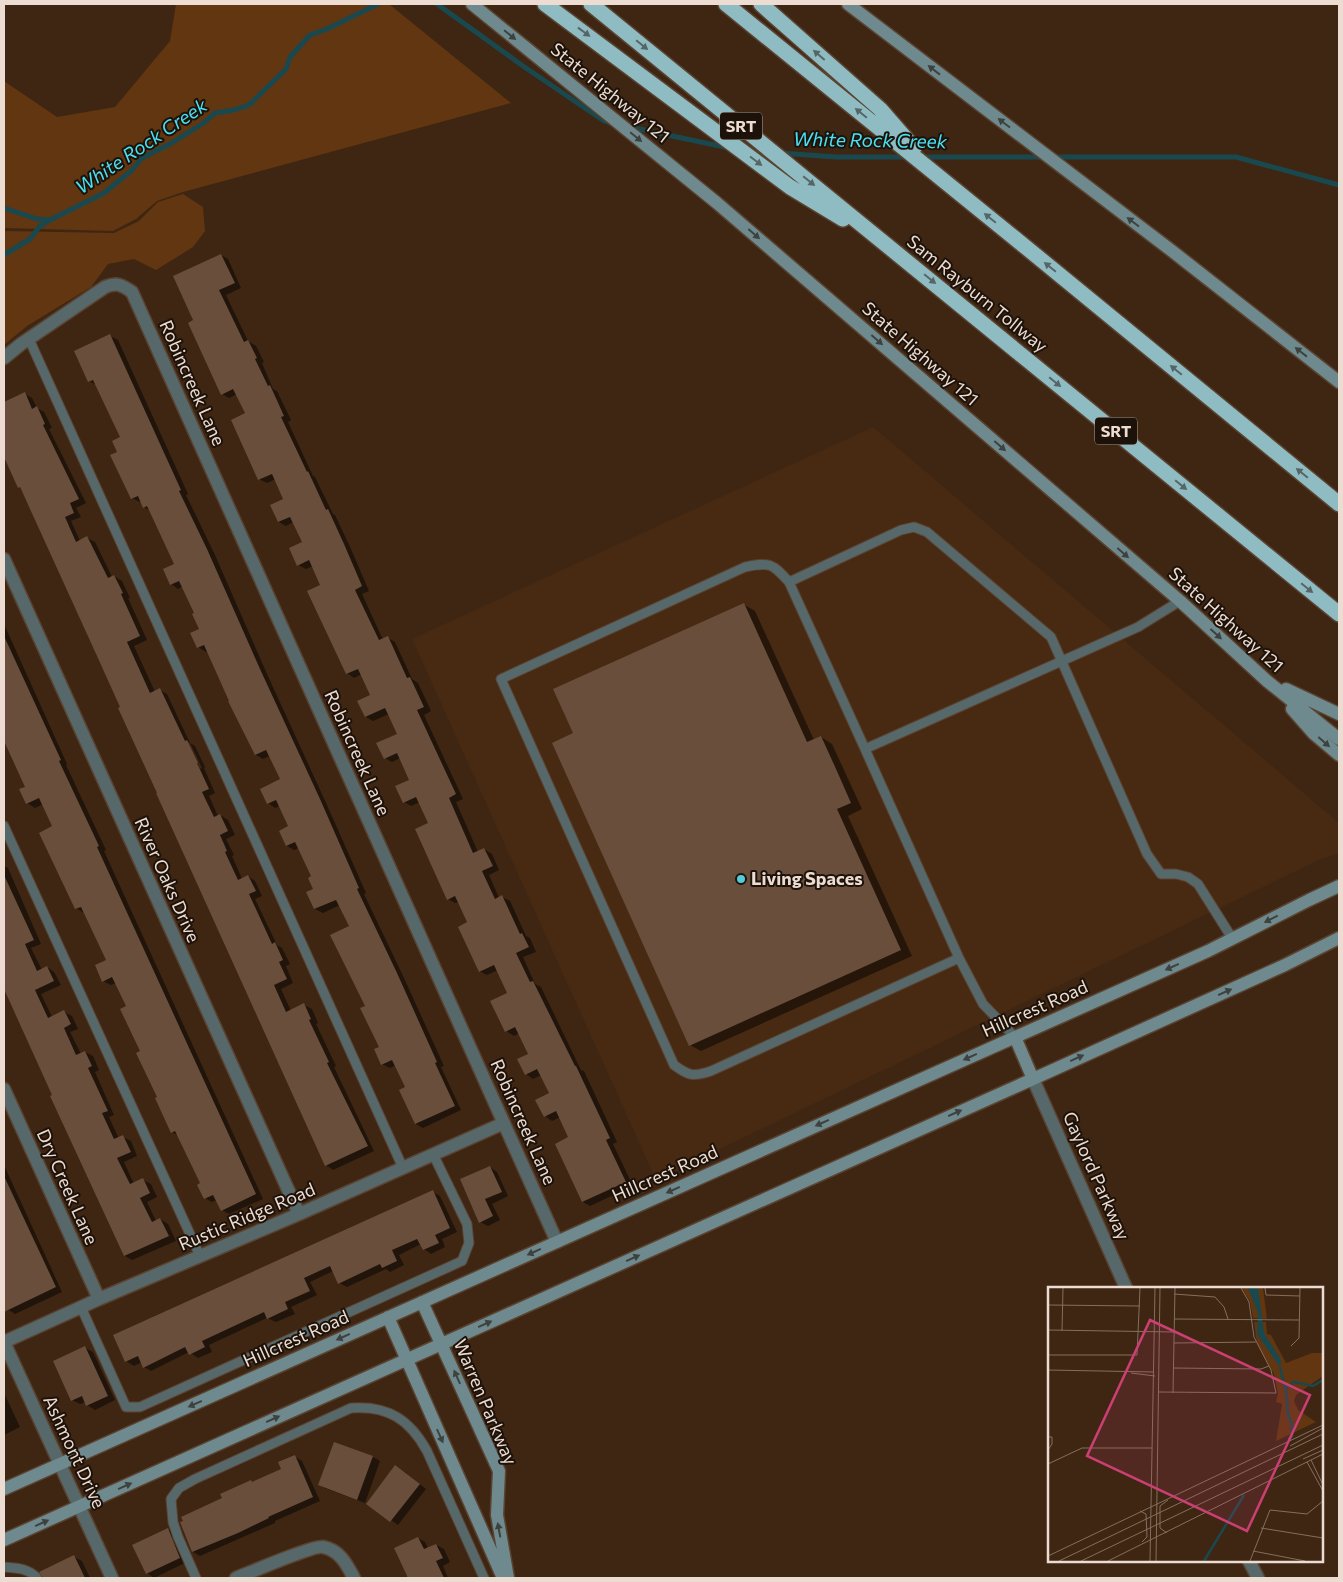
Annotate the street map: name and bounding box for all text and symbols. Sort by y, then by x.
one-way arrow [577,27,590,38]
one-way arrow [504,29,517,40]
street label: State Highway 121 [547,37,675,147]
one-way arrow [635,40,648,51]
one-way arrow [813,50,826,61]
one-way arrow [928,64,941,75]
water label: White Rock Creek [70,93,212,198]
one-way arrow [854,108,867,119]
road number: SRT [720,112,762,140]
one-way arrow [998,118,1011,129]
water label: White Rock Creek [793,127,948,152]
one-way arrow [630,132,643,143]
one-way arrow [749,156,762,167]
one-way arrow [802,175,815,186]
one-way arrow [984,213,997,224]
one-way arrow [1127,216,1140,227]
one-way arrow [747,229,760,240]
street label: Sam Rayburn Tollway [903,230,1052,357]
one-way arrow [1044,262,1057,273]
one-way arrow [923,273,936,284]
street label: State Highway 121 [858,297,983,410]
street label: Robincreek Lane [155,316,230,449]
one-way arrow [871,334,883,345]
one-way arrow [1295,347,1308,358]
one-way arrow [1170,365,1183,376]
one-way arrow [1049,376,1062,387]
road number: SRT [1095,418,1137,444]
one-way arrow [994,440,1006,452]
one-way arrow [1295,468,1308,479]
one-way arrow [1174,479,1187,490]
one-way arrow [1117,547,1129,559]
street label: State Highway 121 [1165,562,1289,677]
one-way arrow [1300,582,1313,593]
one-way arrow [1209,628,1221,640]
street label: Robincreek Lane [320,686,395,819]
one-way arrow [1317,737,1330,748]
street label: River Oaks Drive [130,814,205,946]
place label: Living Spaces [751,867,863,889]
marker: Living Spaces [735,873,747,885]
one-way arrow [1263,915,1278,923]
one-way arrow [1165,963,1179,971]
street label: Hillcrest Road [978,975,1091,1041]
one-way arrow [1218,987,1232,995]
one-way arrow [963,1054,977,1062]
one-way arrow [1070,1054,1084,1062]
street label: Robincreek Lane [486,1055,561,1188]
street label: Gaylord Parkway [1059,1108,1135,1243]
one-way arrow [948,1109,962,1117]
one-way arrow [815,1120,829,1128]
street label: Dry Creek Lane [33,1125,103,1248]
street label: Hillcrest Road [608,1140,721,1206]
street label: Rustic Ridge Road [175,1177,318,1255]
one-way arrow [666,1186,680,1194]
one-way arrow [527,1248,541,1256]
one-way arrow [626,1253,640,1261]
inset map [1048,1287,1323,1562]
street label: Hillcrest Road [239,1305,352,1371]
one-way arrow [478,1319,492,1327]
one-way arrow [336,1333,351,1342]
street label: Warren Parkway [450,1335,522,1468]
one-way arrow [452,1370,460,1384]
street label: Ashmont Drive [39,1392,111,1512]
one-way arrow [188,1400,202,1408]
one-way arrow [266,1415,280,1423]
one-way arrow [436,1429,444,1443]
one-way arrow [118,1482,132,1490]
one-way arrow [35,1519,49,1527]
one-way arrow [495,1522,503,1538]

